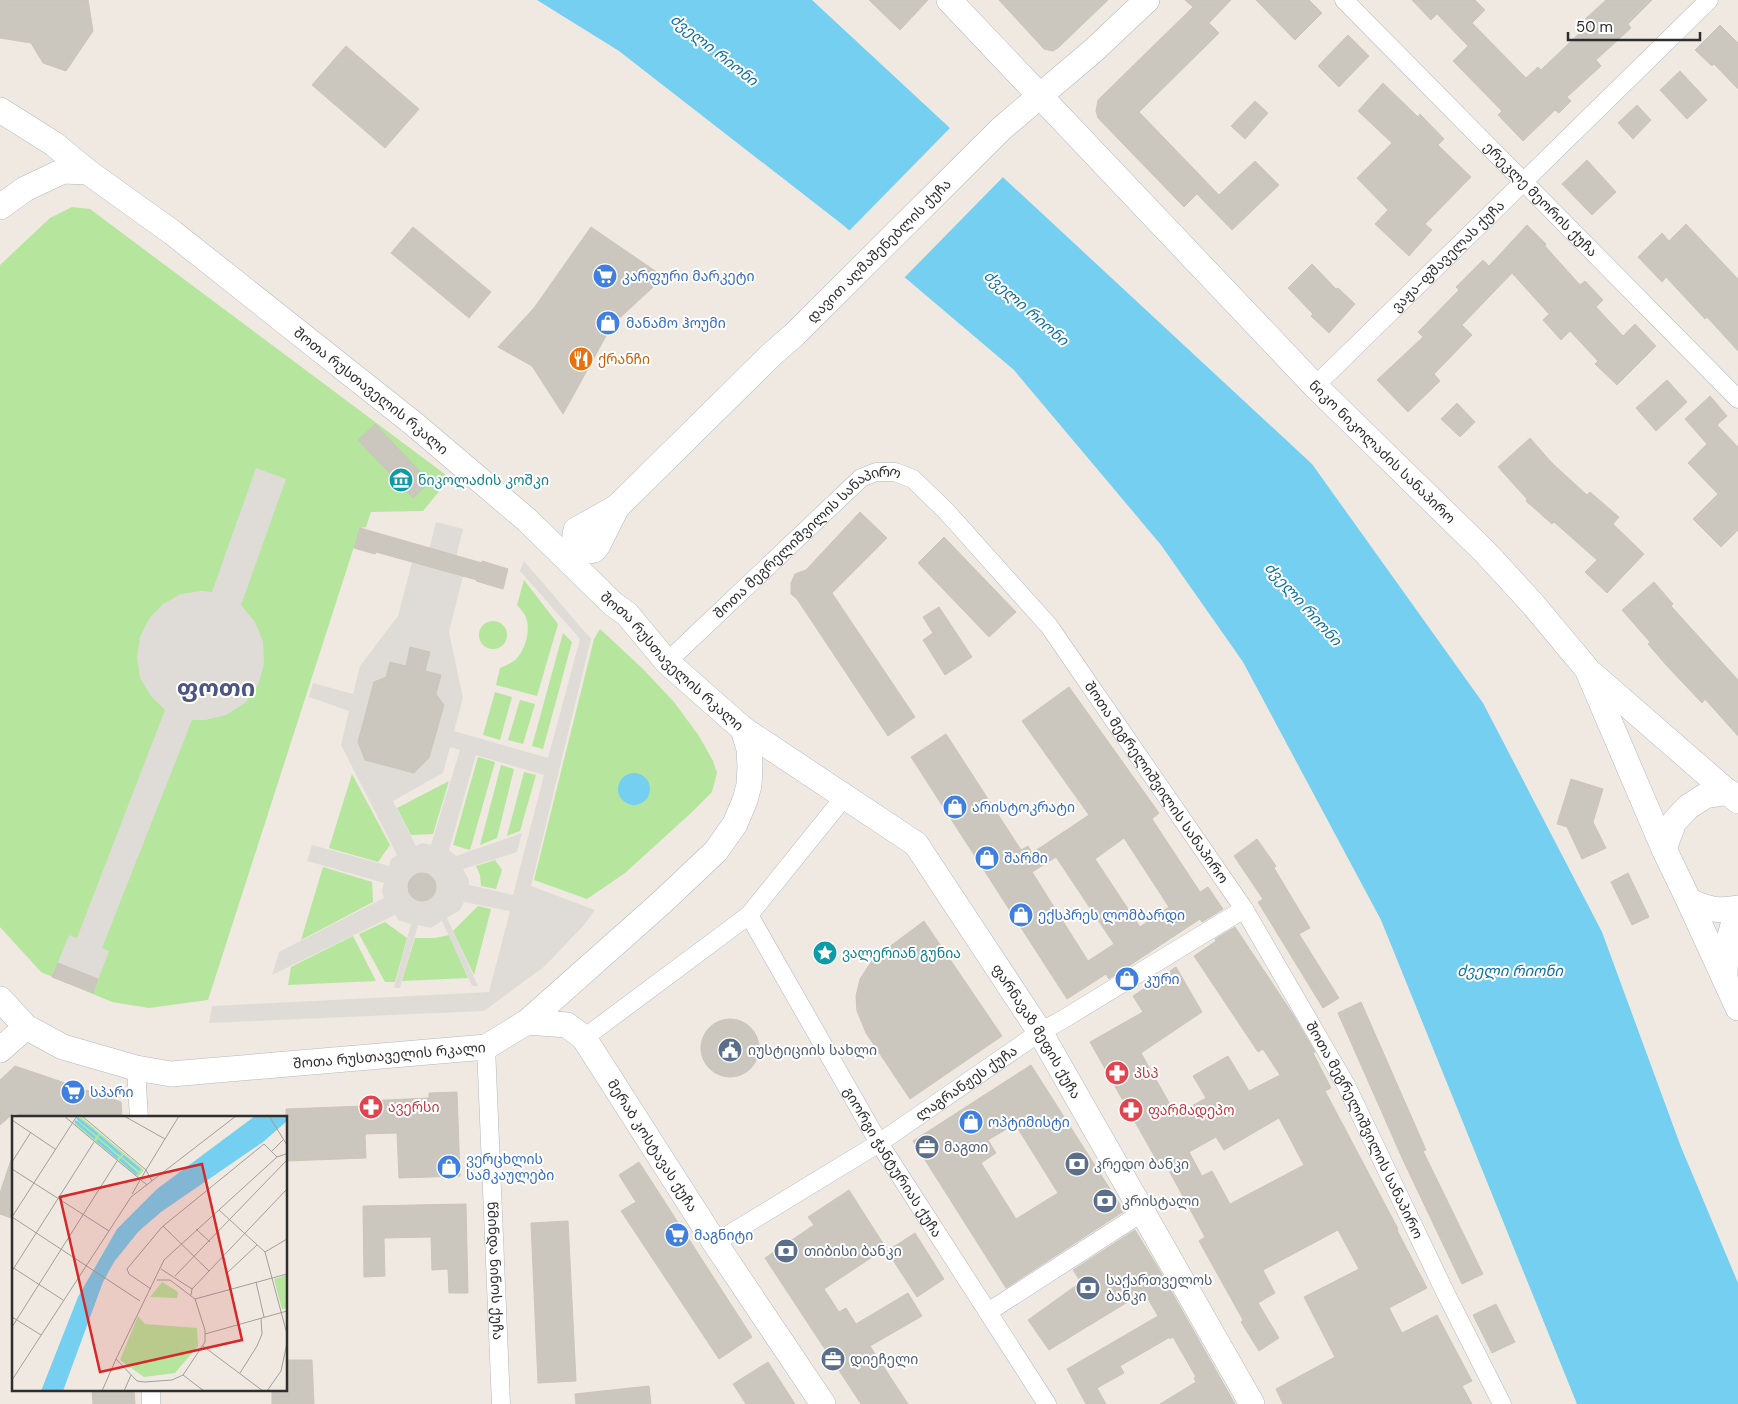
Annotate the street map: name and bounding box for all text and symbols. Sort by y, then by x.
water label: ძველი რიონი [666,10,763,91]
scale bar [1568,10,1700,42]
text: 50 m [1576,17,1613,37]
street label: ერეკლე მეორის ქუჩა [1480,138,1601,261]
street label: დავით აღმაშენებლის ქუჩა [803,175,955,326]
street label: ვაჟა-ფშაველას ქუჩა [1387,196,1508,315]
supermarket icon: კარფური მარკეტი [592,263,618,289]
water label: ძველი რიონი [979,266,1074,351]
place label: კარფური მარკეტი [622,267,755,285]
shop icon: მანამო ჰოუმი [595,310,621,336]
place label: მანამო ჰოუმი [626,314,726,332]
street label: შოთა რუსთაველის რკალი [290,323,452,458]
restaurant icon: ქრანჩი [568,346,594,372]
place label: ქრანჩი [598,350,650,368]
street label: ნიკო ნიკოლაძის სანაპირო [1305,376,1459,527]
street label: შოთა მეგრელიშვილის სანაპირო [710,462,904,622]
museum icon: ნიკოლაძის კოშკი [388,467,414,493]
place label: ნიკოლაძის კოშკი [418,471,549,489]
water label: ძველი რიონი [1260,558,1347,651]
street label: შოთა რუსთაველის რკალი [597,588,748,735]
district label: ფოთი [177,672,255,703]
street label: შოთა მეგრელიშვილის სანაპირო [1081,678,1233,887]
shop icon: არისტოკრატი [942,794,968,820]
place label: არისტოკრატი [972,798,1075,816]
shop icon: შარმი [974,845,1000,871]
place label: შარმი [1004,849,1048,867]
shop icon: ექსპრეს ლომბარდი [1008,902,1034,928]
place label: ექსპრეს ლომბარდი [1038,906,1185,924]
place icon: ვალერიან გუნია [812,940,838,966]
place label: ვალერიან გუნია [842,944,961,962]
street label: ფარნავაზ მეფის ქუჩა [988,960,1085,1102]
water label: ძველი რიონი [1457,961,1564,981]
shop icon: კური [1114,966,1140,992]
place label: კური [1144,970,1180,988]
street label: შოთა მეგრელიშვილის სანაპირო [1302,1018,1427,1242]
public building icon: იუსტიციის სახლი [717,1037,743,1063]
street label: შოთა რუსთაველის რკალი [292,1038,486,1072]
place label: იუსტიციის სახლი [748,1041,877,1059]
street label: ლაგრანჟეს ქუჩა [912,1041,1021,1124]
pharmacy icon: პსპ [1104,1060,1130,1086]
place label: პსპ [1134,1064,1159,1082]
street label: მერაბ კოსტავას ქუჩა [604,1076,702,1215]
supermarket icon: სპარი [60,1079,86,1105]
place label: სპარი [90,1083,133,1101]
street label: გიორგი ჭანტურიას ქუჩა [840,1084,946,1241]
pharmacy icon: ავერსი [358,1094,384,1120]
pharmacy icon: ფარმადეპო [1118,1097,1144,1123]
place label: ავერსი [388,1098,440,1116]
place label: ფარმადეპო [1148,1101,1234,1119]
shop icon: ოპტიმისტი [958,1109,984,1135]
place label: ოპტიმისტი [988,1113,1070,1131]
inset map [12,1116,288,1392]
office icon: მაგთი [914,1134,940,1160]
place label: მაგთი [944,1138,988,1156]
place label: ვერცხლის სამკაულები [466,1150,554,1184]
bank icon: კრედო ბანკი [1064,1151,1090,1177]
shop icon: ვერცხლის სამკაულები [436,1154,462,1180]
place label: კრედო ბანკი [1094,1155,1189,1173]
bank icon: კრისტალი [1092,1188,1118,1214]
place label: კრისტალი [1122,1192,1199,1210]
street label: წმინდა ნინოს ქუჩა [484,1201,507,1340]
supermarket icon: მაგნიტი [664,1222,690,1248]
place label: მაგნიტი [694,1226,753,1244]
bank icon: თიბისი ბანკი [773,1238,799,1264]
place label: თიბისი ბანკი [804,1242,902,1260]
place label: საქართველოს ბანკი [1106,1271,1213,1305]
bank icon: საქართველოს ბანკი [1075,1275,1101,1301]
office icon: დიეჩელი [820,1346,846,1372]
place label: დიეჩელი [850,1350,918,1368]

